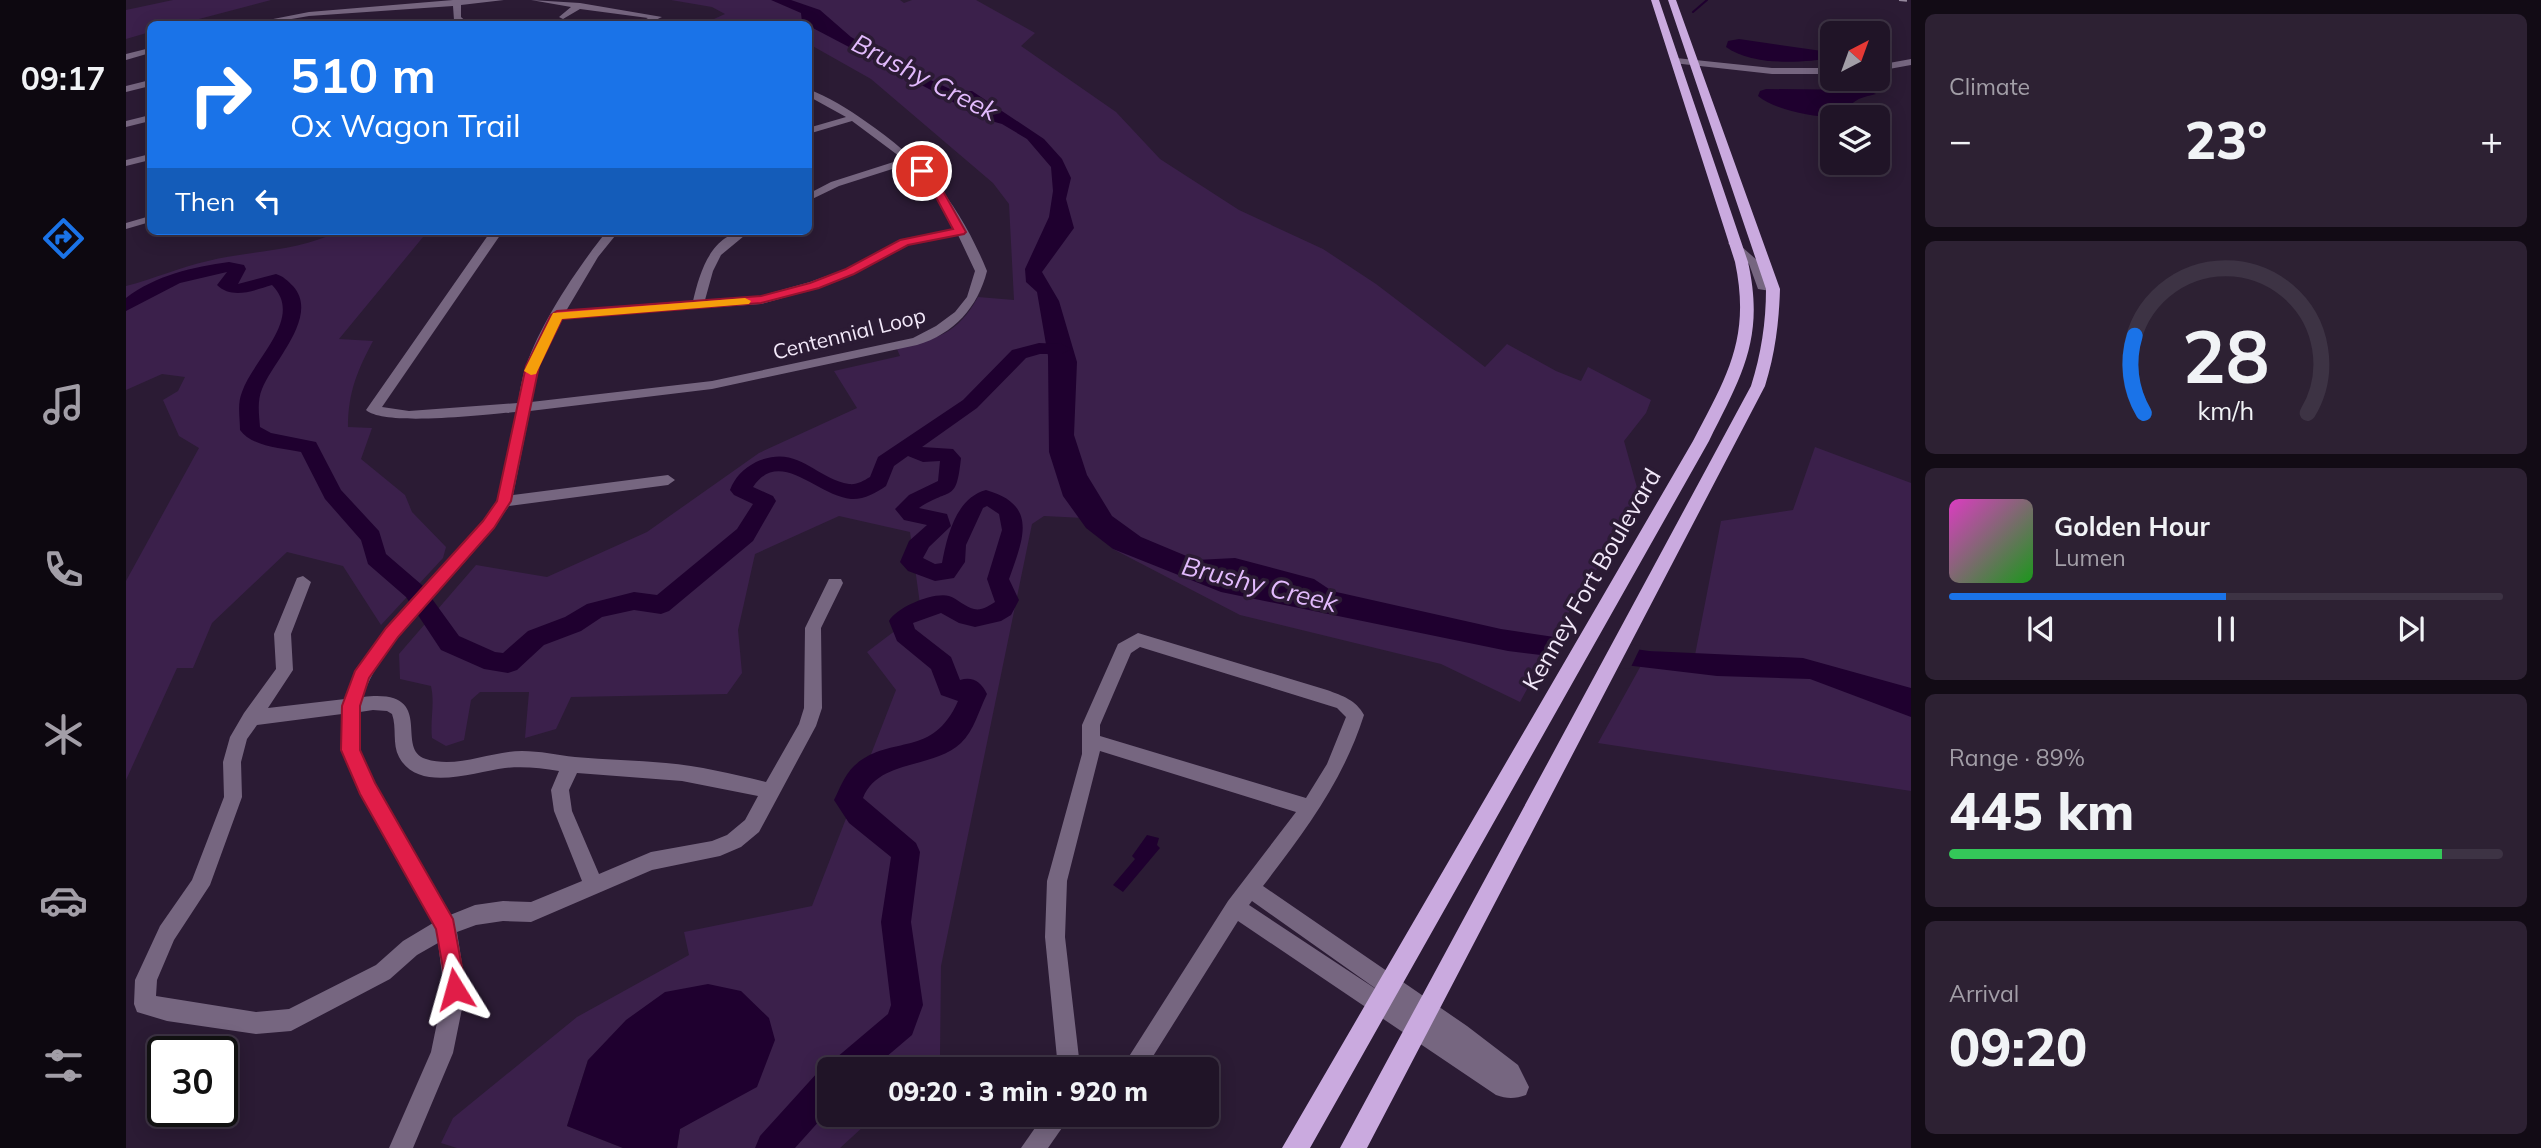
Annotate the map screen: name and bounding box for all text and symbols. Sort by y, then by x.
north arrow [1820,21,1890,91]
map controls [1820,21,1890,175]
water label: Brushy Creek [846,26,1004,128]
text: 510 m [290,44,436,105]
icon: right [175,49,266,140]
text: 09:17 [21,58,105,98]
text: Climate [1949,72,2030,101]
text: Ox Wagon Trail [290,105,521,145]
button: layers [1820,105,1890,175]
text: 23° [2185,107,2267,172]
text: − [1949,116,1972,164]
text: + [2480,116,2503,164]
pin [892,141,952,201]
icon: arrive [903,152,941,190]
icon: left [249,182,287,220]
text: Then [175,185,235,218]
icon: directions [39,214,88,263]
street label: Centennial Loop [770,301,928,365]
text: 28 [2182,311,2270,402]
icon: music [39,380,88,429]
text: km/h [2198,395,2254,426]
street label: Kenney Fort Boulevard [1515,463,1667,695]
text: Golden Hour [2054,510,2210,543]
text: Lumen [2054,543,2126,572]
icon: phone [39,545,88,594]
water label: Brushy Creek [1179,549,1342,619]
icon: previous [2022,610,2060,648]
icon: pause [2207,610,2245,648]
icon: next [2392,610,2430,648]
icon: climate [39,710,88,759]
text: Range · 89% [1949,743,2085,772]
text: 445 km [1949,778,2134,843]
icon: car [39,876,88,925]
position arrow [418,952,492,1026]
text: Arrival [1949,979,2019,1008]
text: 09:20 [1949,1014,2087,1079]
speed limit sign: 30 [147,1036,238,1127]
icon: filters [39,1041,88,1090]
text: 09:20 · 3 min · 920 m [888,1075,1148,1108]

